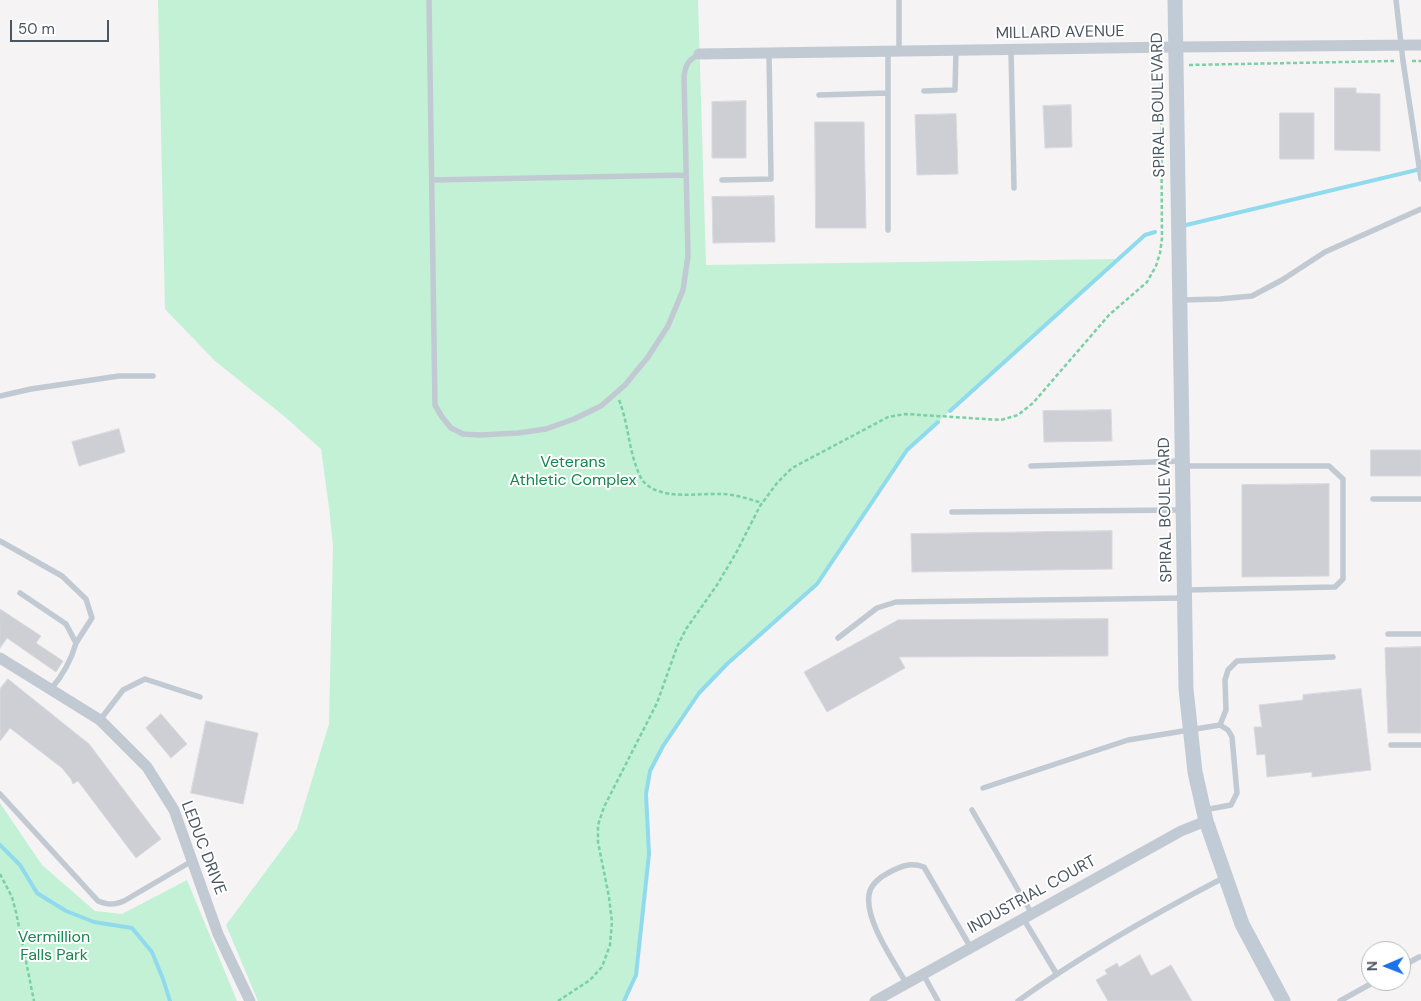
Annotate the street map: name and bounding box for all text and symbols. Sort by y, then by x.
scale bar [12,10,111,42]
text: 50 m [18,19,55,39]
street label: MILLARD AVENUE [995,22,1125,44]
street label: SPIRAL BOULEVARD [1148,32,1170,178]
street label: SPIRAL BOULEVARD [1155,437,1177,583]
park label: Veterans Athletic Complex [510,453,636,491]
street label: LEDUC DRIVE [176,798,230,898]
street label: INDUSTRIAL COURT [965,852,1099,938]
park label: Vermillion Falls Park [18,928,90,966]
north arrow [1361,941,1411,991]
text: N [1363,961,1381,972]

